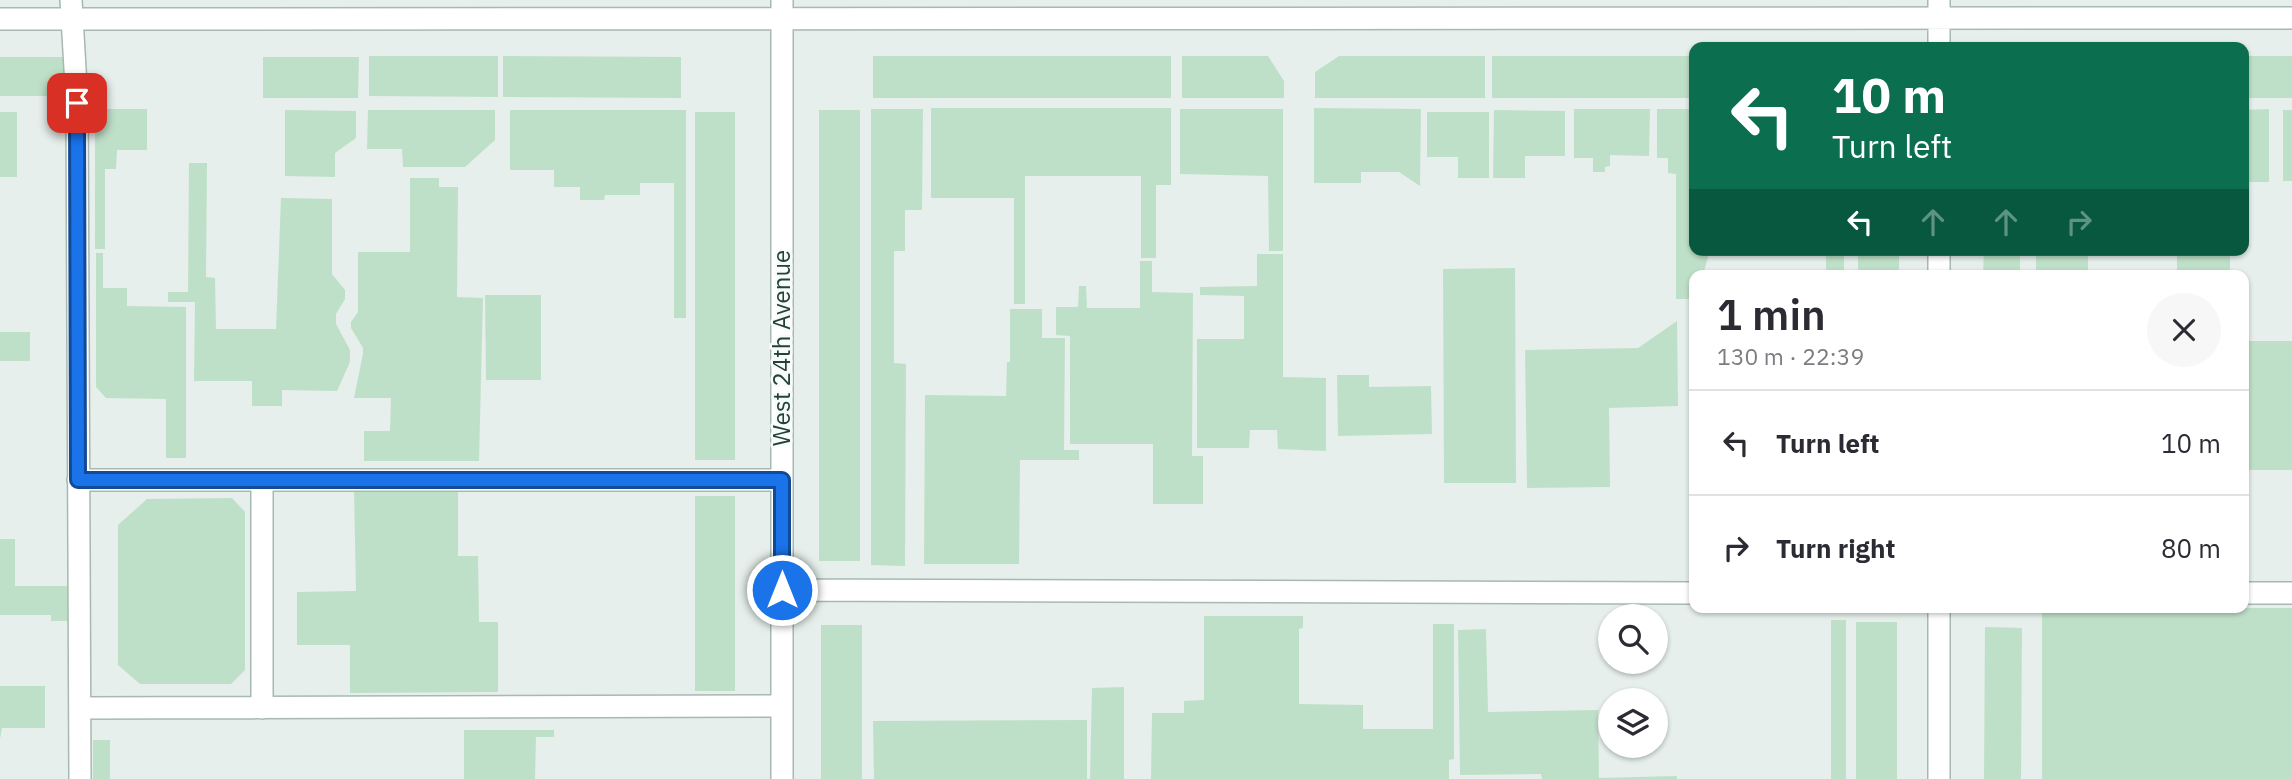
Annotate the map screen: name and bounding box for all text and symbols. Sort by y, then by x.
text: 10 m [1832,63,1946,126]
icon: left [1717,70,1808,161]
pin [47,73,107,133]
icon: arrive [58,84,96,122]
text: Turn left [1832,125,1952,167]
icon: left [1841,203,1879,241]
icon: ahead [1914,203,1952,241]
icon: ahead [1987,203,2025,241]
icon: right [2060,203,2098,241]
street label: West 24th Avenue [765,250,797,446]
text: 1 min [1717,287,1826,342]
button: close [2147,293,2221,367]
text: 130 m · 22:39 [1717,341,1864,371]
icon: left [1717,424,1755,462]
text: Turn left [1776,426,1879,460]
text: 10 m [2161,426,2221,460]
icon: right [1717,529,1755,567]
text: Turn right [1776,531,1895,565]
text: 80 m [2161,531,2221,565]
position arrow [745,553,819,627]
map controls [1598,604,1668,758]
button: search [1598,604,1668,674]
button: layers [1598,688,1668,758]

